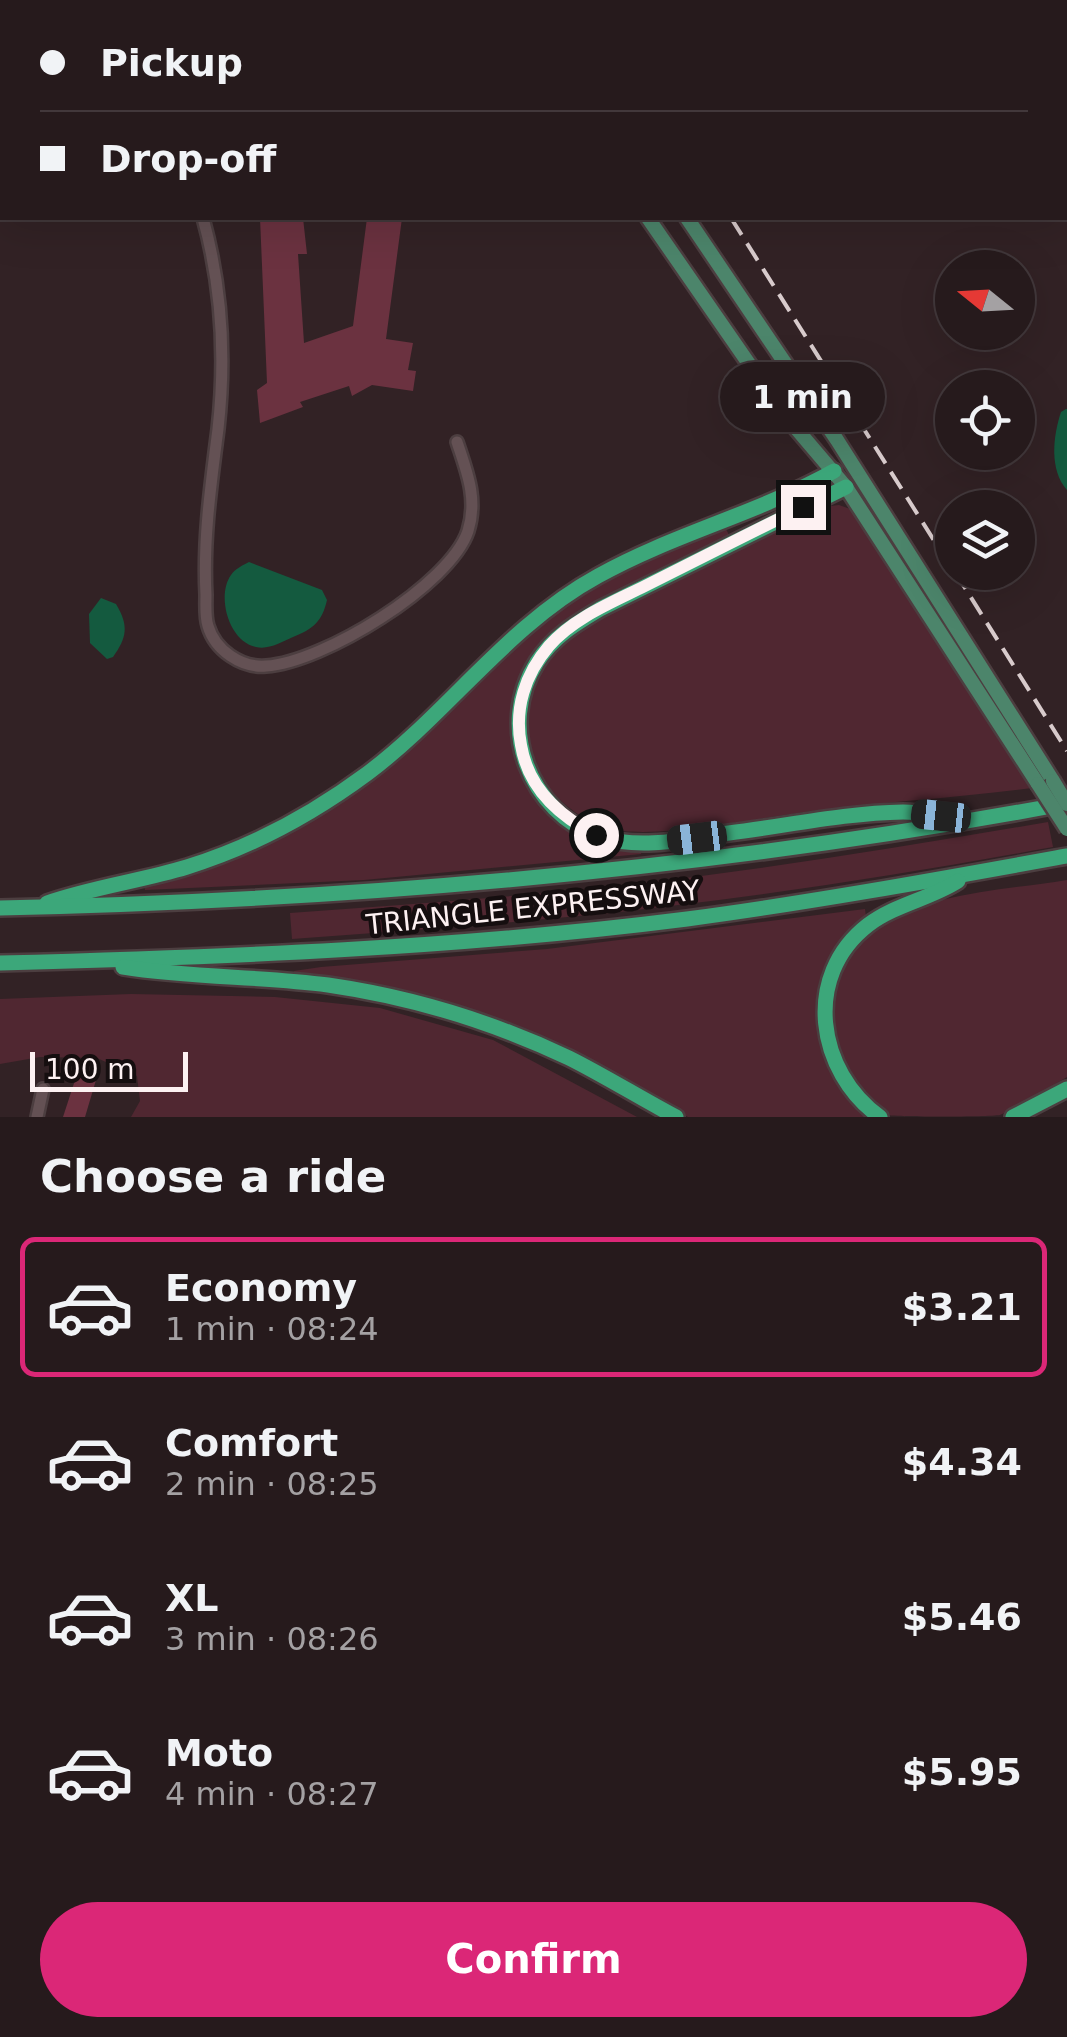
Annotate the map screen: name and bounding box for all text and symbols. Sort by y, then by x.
text: Pickup [100,41,243,85]
text: Drop-off [100,137,276,181]
north arrow [935,250,1035,350]
map controls [935,250,1035,590]
callout: 1 min [720,362,886,432]
button: locate [935,370,1035,470]
text: 1 min [752,378,853,416]
route end [781,485,826,530]
button: layers [935,490,1035,590]
car [910,798,972,834]
route start [574,813,619,858]
car [665,819,729,857]
street label: TRIANGLE EXPRESSWAY [364,873,702,942]
scale bar [30,1047,188,1092]
text: 100 m [45,1053,135,1086]
text: Choose a ride [40,1150,386,1203]
icon: car [45,1262,135,1352]
text: Economy [165,1266,357,1310]
text: $3.21 [902,1285,1022,1329]
text: 1 min · 08:24 [165,1310,379,1348]
icon: car [45,1417,135,1507]
text: Comfort [165,1421,338,1465]
text: $4.34 [902,1440,1022,1484]
text: 2 min · 08:25 [165,1465,379,1503]
icon: car [45,1572,135,1662]
text: XL [165,1576,219,1620]
text: $5.46 [902,1595,1022,1639]
text: 3 min · 08:26 [165,1620,379,1658]
icon: car [45,1727,135,1817]
text: Moto [165,1731,273,1775]
text: $5.95 [902,1750,1022,1794]
text: 4 min · 08:27 [165,1775,379,1813]
button: Confirm [40,1902,1027,2017]

